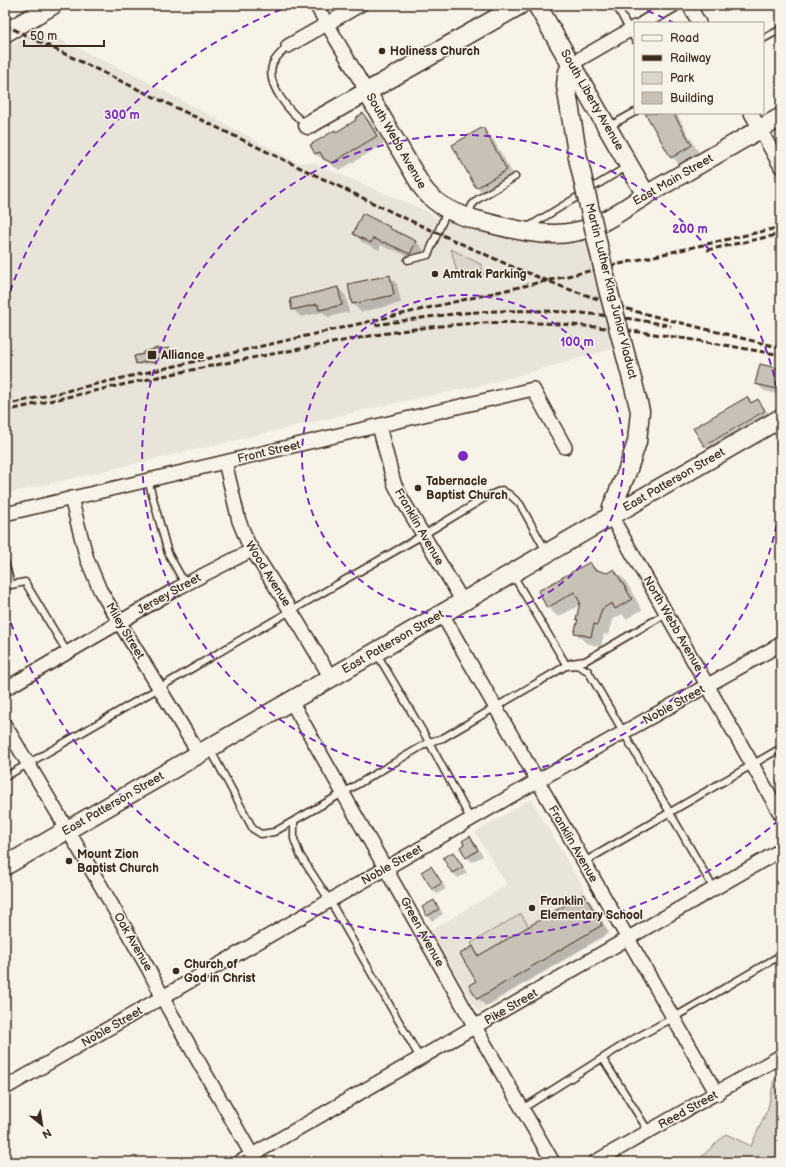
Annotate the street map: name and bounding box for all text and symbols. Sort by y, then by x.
scale bar [24,22,104,48]
legend [634,22,764,114]
text: 50 m [30,29,57,44]
text: Road [670,31,699,46]
place label: Holiness Church [390,44,480,59]
marker: Holiness Church [377,46,387,56]
street label: South Liberty Avenue [557,47,627,153]
text: Railway [670,51,712,66]
text: Park [670,71,694,86]
street label: South Webb Avenue [362,90,430,192]
text: Building [670,91,714,106]
text: 300 m [104,108,140,123]
street label: East Main Street [630,151,716,209]
street label: Martin Luther King Junior Viaduct [582,202,640,381]
text: 200 m [672,222,708,237]
place label: Amtrak Parking [442,267,527,282]
marker: Amtrak Parking [430,269,440,279]
text: 100 m [560,335,594,350]
place label: Alliance [160,348,204,363]
marker: Alliance [146,349,158,361]
street label: Front Street [236,437,302,467]
street label: East Patterson Street [620,445,728,515]
centre of rings [456,449,470,463]
place label: Tabernacle Baptist Church [426,474,508,503]
marker: Tabernacle Baptist Church [413,483,423,493]
street label: Franklin Avenue [391,486,447,568]
street label: Wood Avenue [242,539,294,609]
street label: Jersey Street [134,570,204,618]
street label: North Webb Avenue [640,574,706,674]
street label: Miley Street [102,600,148,662]
street label: East Patterson Street [339,607,447,677]
street label: Noble Street [641,682,708,728]
street label: East Patterson Street [59,769,167,839]
street label: Franklin Avenue [545,803,601,885]
street label: Noble Street [359,841,426,889]
place label: Mount Zion Baptist Church [77,847,159,876]
marker: Mount Zion Baptist Church [64,856,74,866]
street label: Green Avenue [397,894,447,970]
place label: Franklin Elementary School [540,894,643,923]
marker: Franklin Elementary School [527,903,537,913]
street label: Oak Avenue [110,910,156,974]
place label: Church of God in Christ [184,957,256,986]
marker: Church of God in Christ [171,966,181,976]
street label: Pike Street [482,986,541,1028]
street label: Noble Street [79,1003,146,1051]
street label: Reed Street [656,1087,721,1132]
north arrow [22,1105,62,1145]
text: N [40,1126,54,1141]

